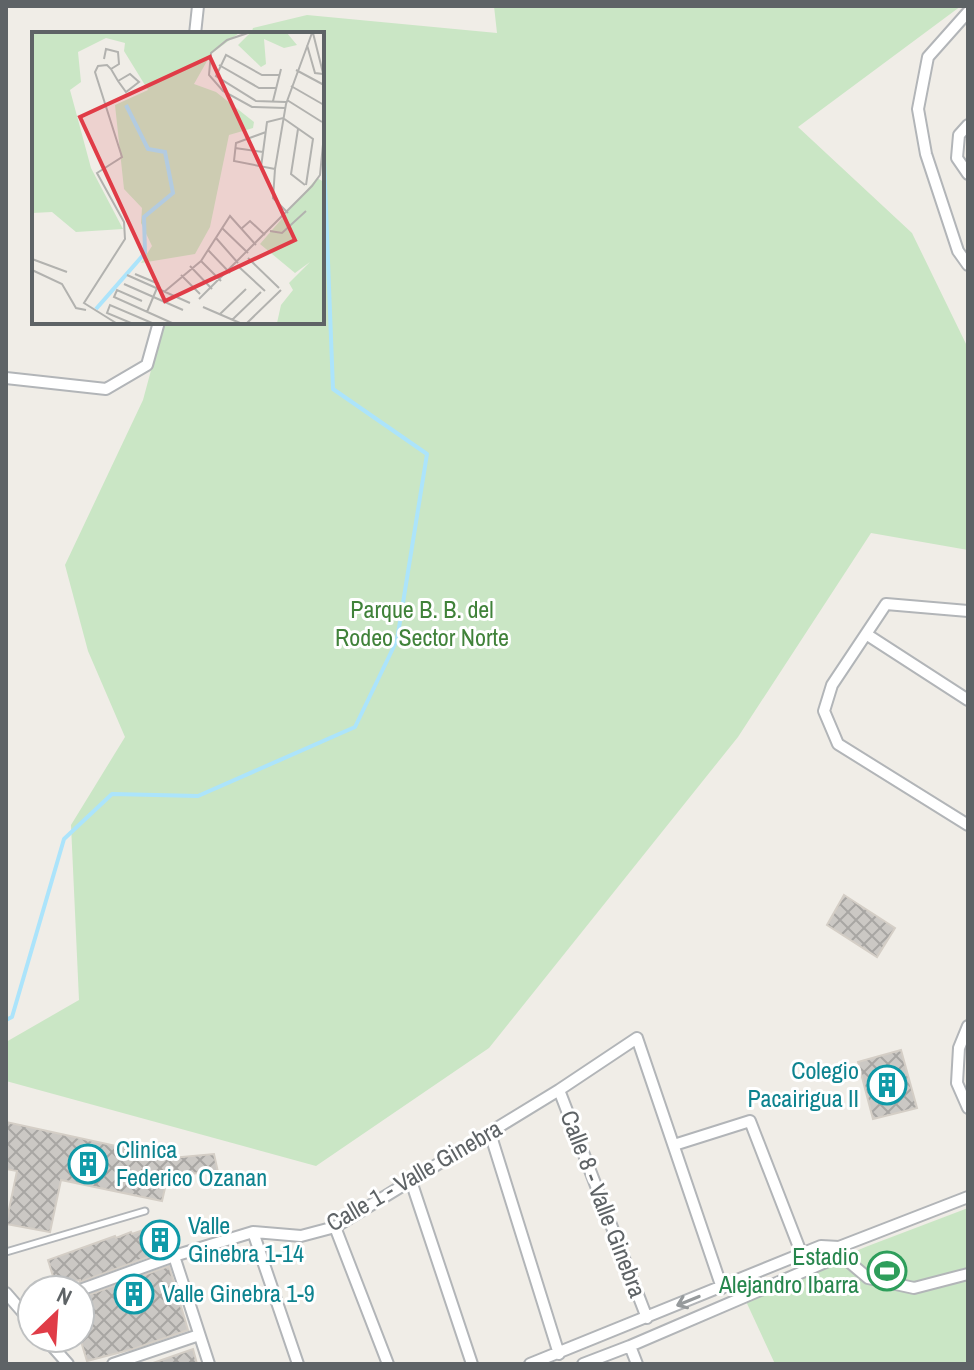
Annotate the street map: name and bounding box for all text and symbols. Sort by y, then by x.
inset map [32,32,324,324]
park label: Parque B. B. del Rodeo Sector Norte [335,593,509,653]
place label: Colegio Pacairigua II [747,1054,859,1114]
building icon: Colegio Pacairigua II [866,1064,908,1106]
street label: Calle 8 - Valle Ginebra [554,1106,654,1302]
street label: Calle 1 - Valle Ginebra [320,1112,507,1238]
place label: Clinica Federico Ozanan [116,1133,267,1193]
building icon: Clinica Federico Ozanan [67,1143,109,1185]
place label: Valle Ginebra 1-14 [188,1209,304,1269]
building icon: Valle Ginebra 1-14 [139,1219,181,1261]
place label: Estadio Alejandro Ibarra [718,1240,859,1300]
sports icon: Estadio Alejandro Ibarra [866,1250,908,1292]
building icon: Valle Ginebra 1-9 [113,1273,155,1315]
north arrow [16,1274,96,1354]
place label: Valle Ginebra 1-9 [162,1277,315,1309]
text: N [52,1280,77,1312]
one-way arrow [676,1295,701,1310]

